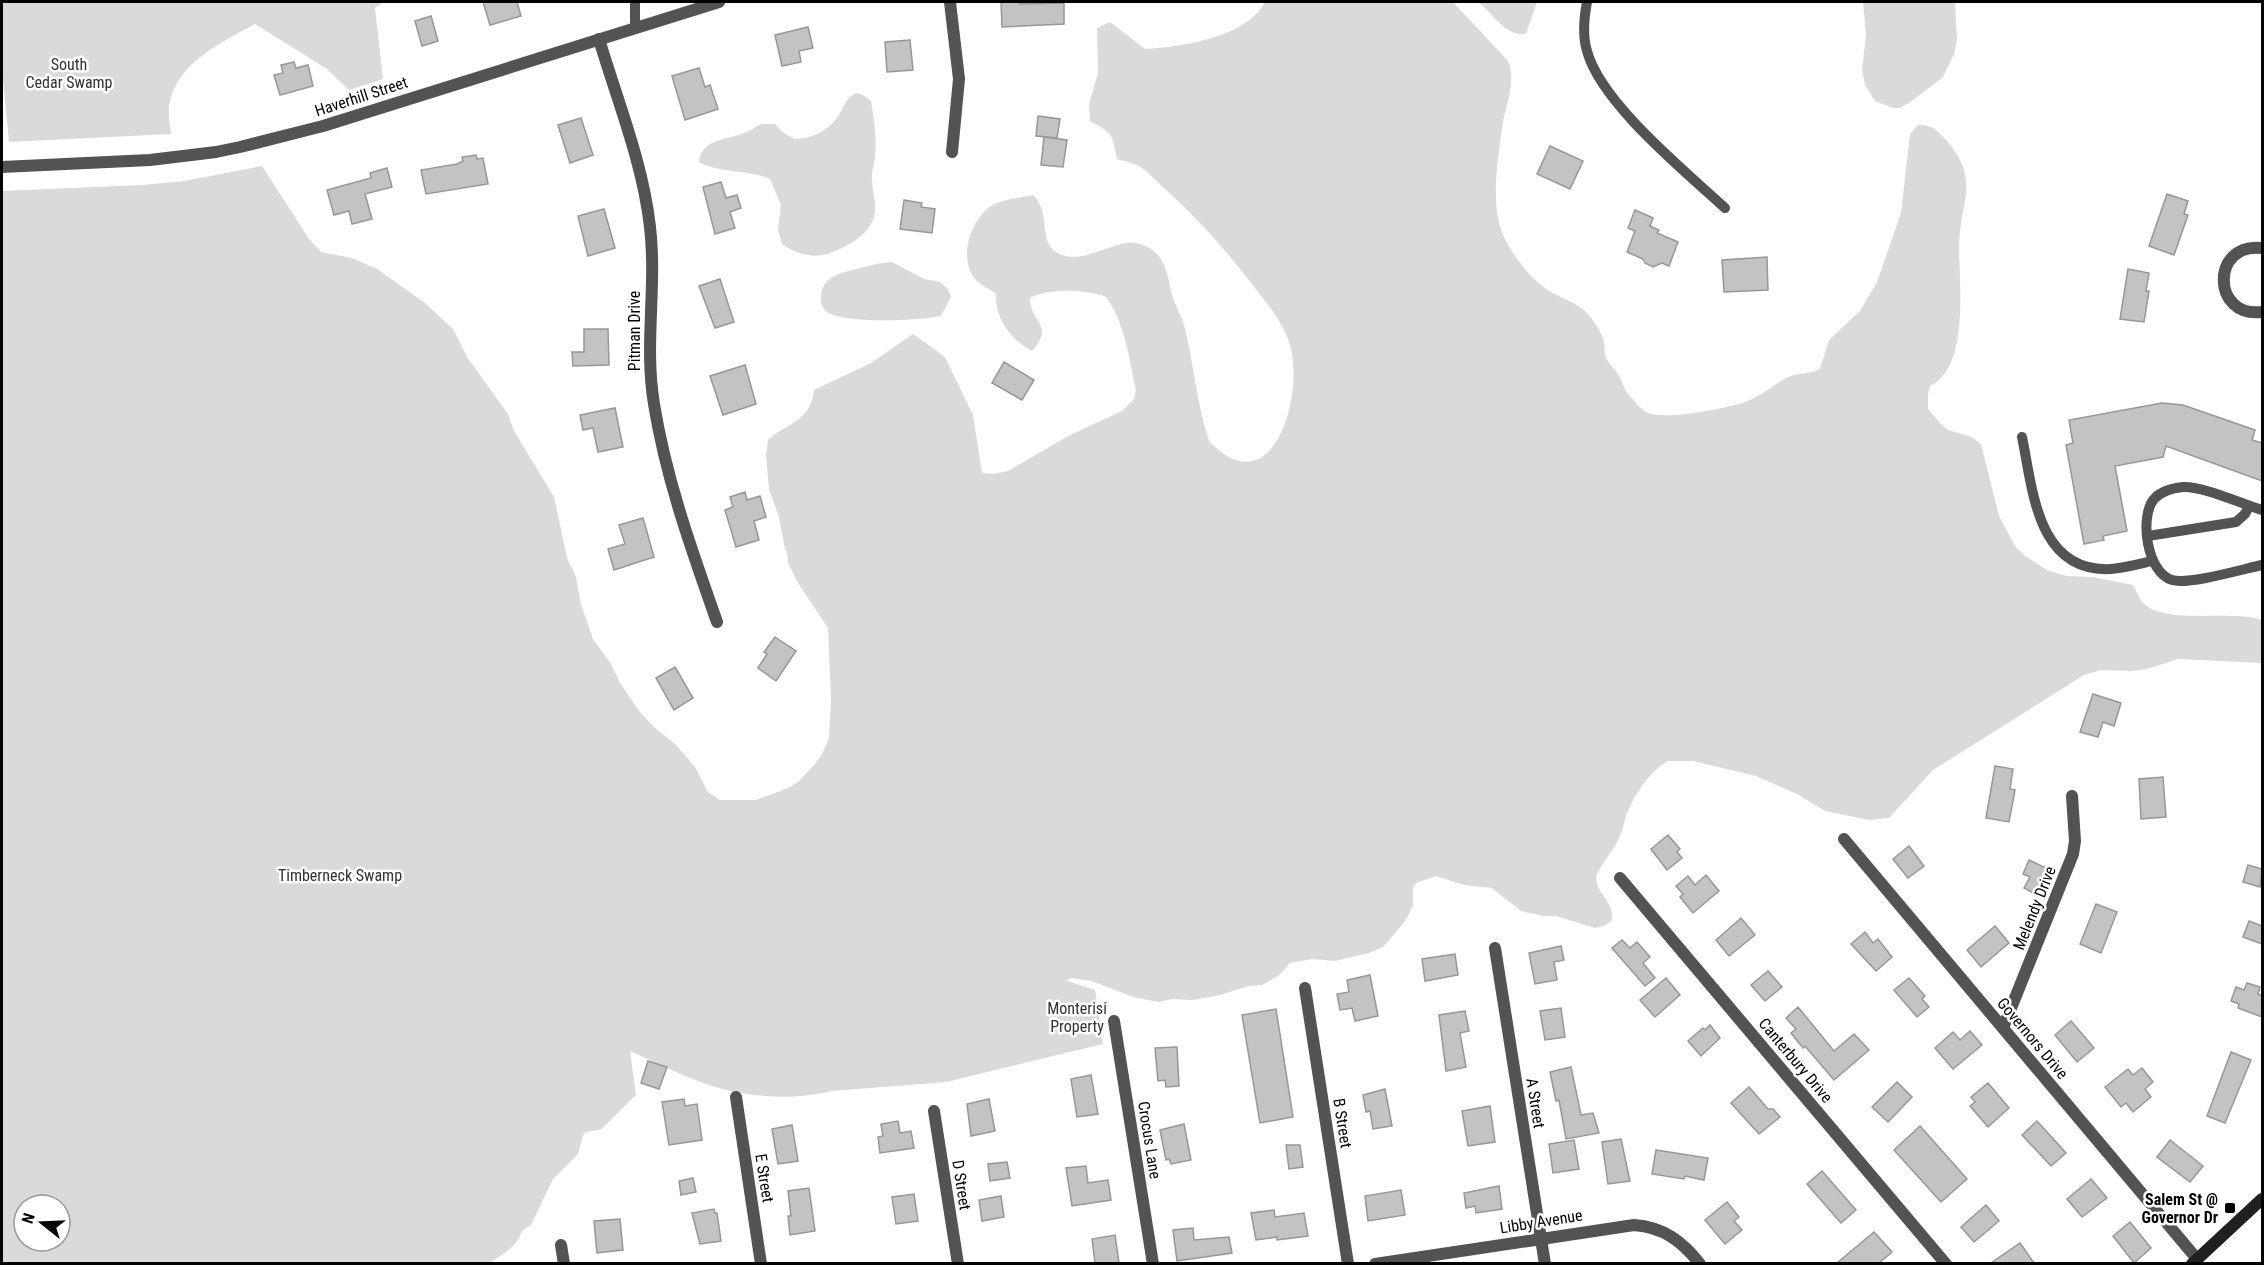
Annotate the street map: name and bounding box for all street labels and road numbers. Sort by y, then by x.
street label: Haverhill Street [312,72,410,120]
street label: Pitman Drive [625,291,644,371]
street label: Melendy Drive [2009,864,2060,953]
street label: Governors Drive [1993,994,2072,1083]
street label: Canterbury Drive [1755,1014,1836,1106]
street label: A Street [1522,1077,1549,1130]
street label: B Street [1329,1097,1356,1149]
street label: Crocus Lane [1134,1100,1165,1180]
street label: E Street [751,1152,778,1204]
street label: D Street [948,1159,975,1212]
street label: Libby Avenue [1498,1206,1584,1237]

